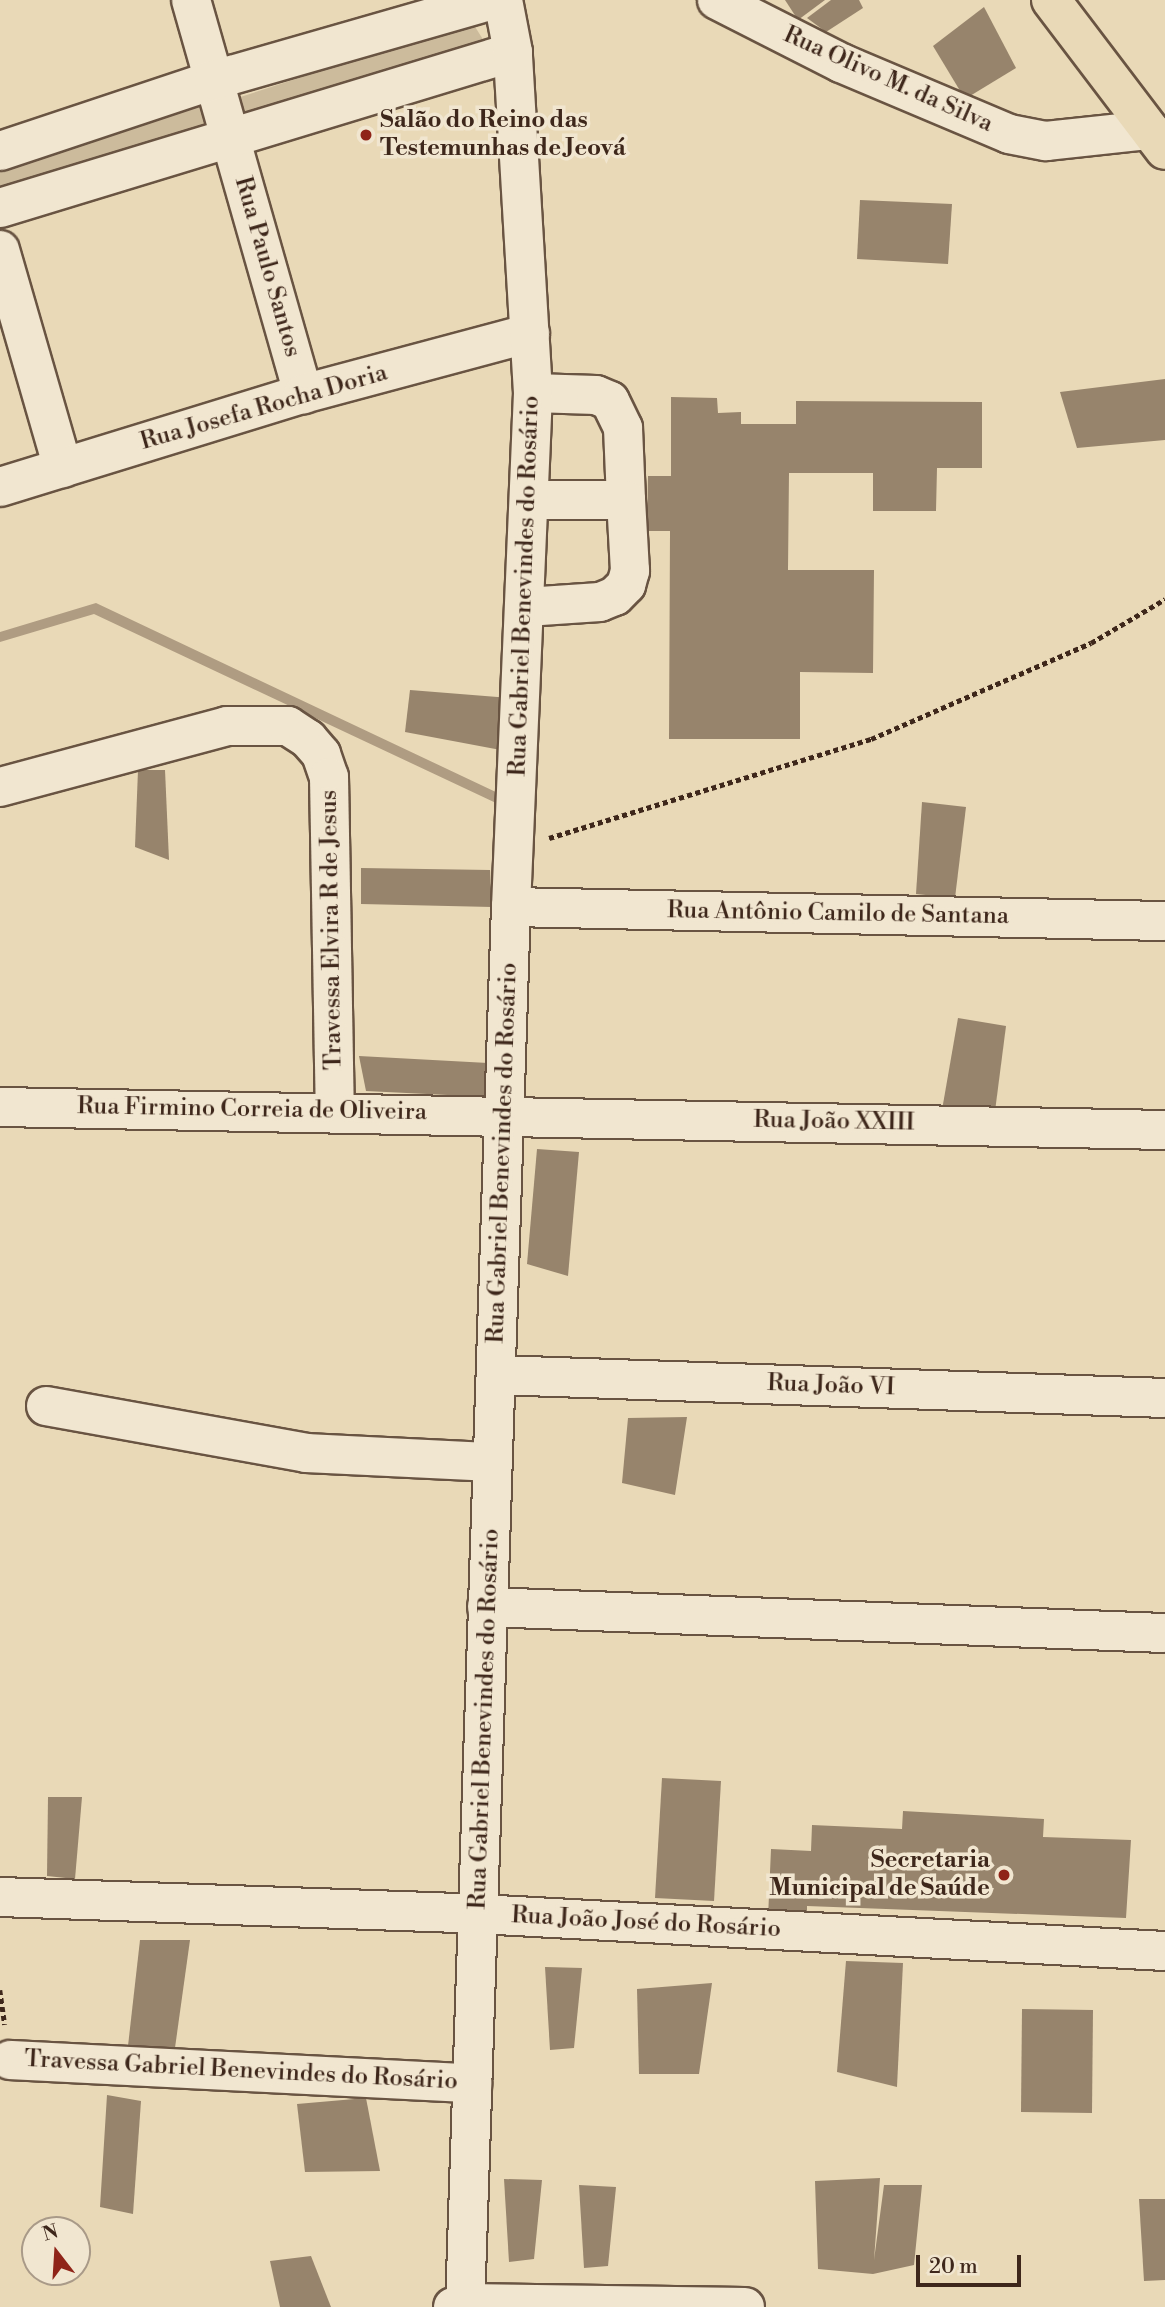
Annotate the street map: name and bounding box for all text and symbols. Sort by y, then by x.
street label: Rua Olivo M. da Silva [779,21,997,139]
place label: Salão do Reino das Testemunhas de Jeová [380,107,626,163]
marker: Salão do Reino das Testemunhas de Jeová [358,127,374,143]
street label: Rua Paulo Santos [227,173,307,361]
street label: Rua Josefa Rocha Doria [137,359,391,457]
street label: Rua Gabriel Benevindes do Rosário [504,395,546,777]
street label: Travessa Elvira R de Jesus [315,790,349,1070]
street label: Rua Antônio Camilo de Santana [667,897,1009,931]
street label: Rua Gabriel Benevindes do Rosário [482,962,524,1344]
street label: Rua Firmino Correia de Oliveira [77,1093,427,1127]
street label: Rua João XXIII [753,1106,915,1138]
street label: Rua João VI [767,1369,895,1403]
street label: Rua Gabriel Benevindes do Rosário [464,1528,506,1910]
place label: Secretaria Municipal de Saúde [769,1847,990,1903]
marker: Secretaria Municipal de Saúde [996,1867,1012,1883]
street label: Rua João José do Rosário [510,1902,782,1944]
street label: Travessa Gabriel Benevindes do Rosário [24,2045,458,2097]
north arrow [21,2216,91,2286]
text: N [40,2219,61,2247]
scale bar [920,2240,1025,2284]
text: 20 m [929,2254,978,2280]

